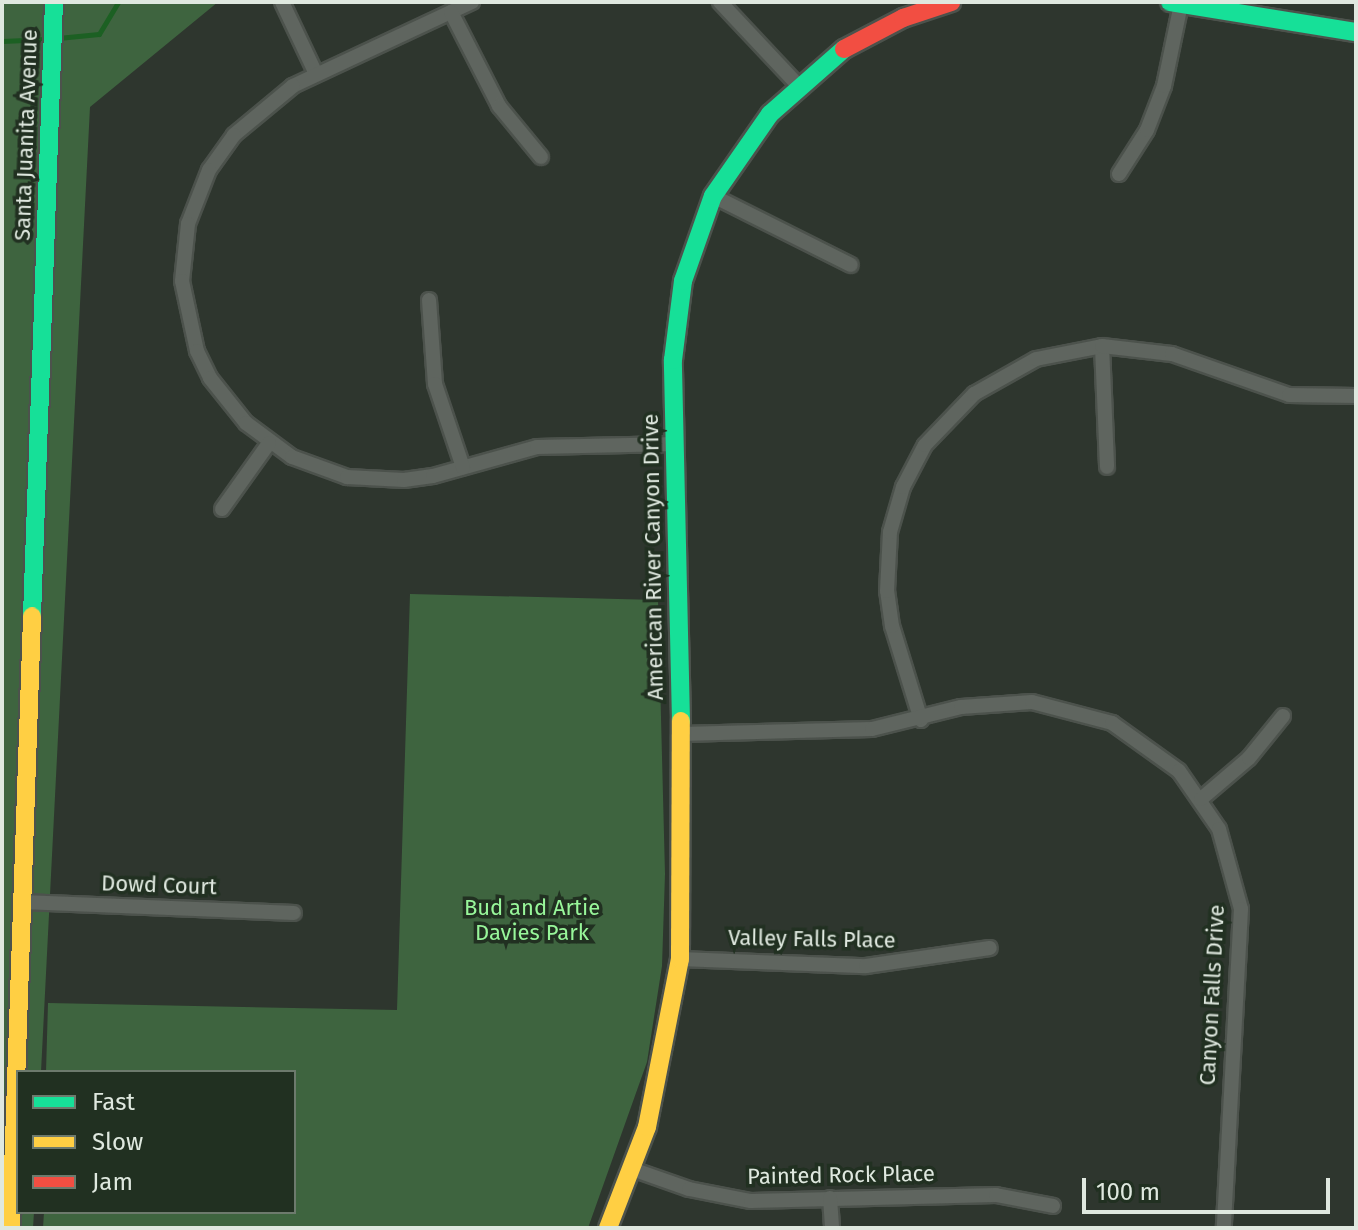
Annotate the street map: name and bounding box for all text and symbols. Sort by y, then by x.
street label: Santa Juanita Avenue [9,29,43,241]
street label: American River Canyon Drive [637,414,669,700]
street label: Dowd Court [101,870,217,900]
park label: Bud and Artie Davies Park [464,894,600,946]
street label: Canyon Falls Drive [1194,904,1230,1086]
street label: Valley Falls Place [728,924,896,954]
legend [16,1070,296,1214]
text: Fast [92,1088,135,1116]
text: Slow [92,1128,143,1156]
street label: Painted Rock Place [747,1160,935,1190]
scale bar [1086,1162,1334,1212]
text: Jam [92,1168,133,1196]
text: 100 m [1096,1178,1160,1206]

